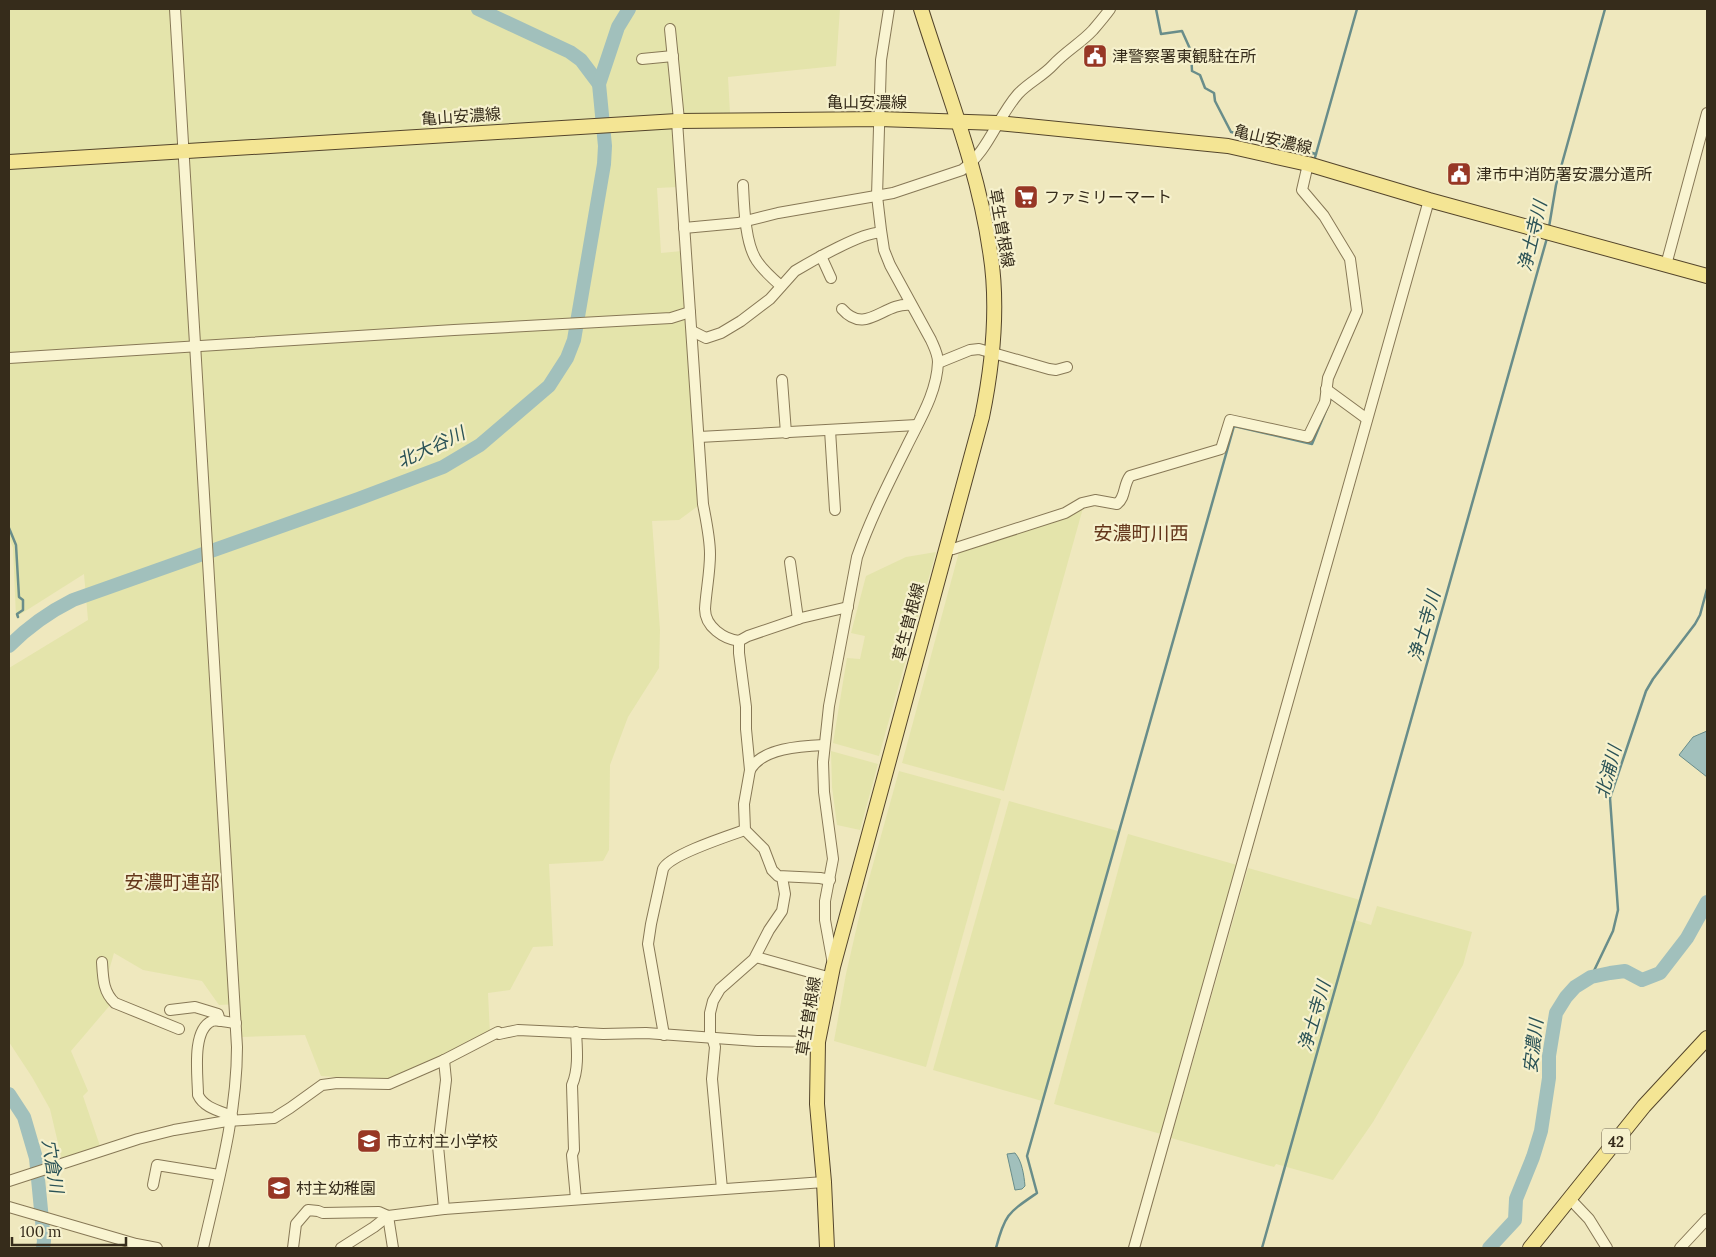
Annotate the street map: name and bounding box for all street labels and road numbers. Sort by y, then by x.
street label: 亀山安濃線 [827,92,907,112]
street label: 亀山安濃線 [420,103,502,129]
street label: 亀山安濃線 [1232,120,1314,158]
street label: 草生曽根線 [985,187,1019,269]
street label: 草生曽根線 [888,581,928,663]
street label: 草生曽根線 [792,975,824,1057]
road number: 42 [1602,1128,1630,1154]

